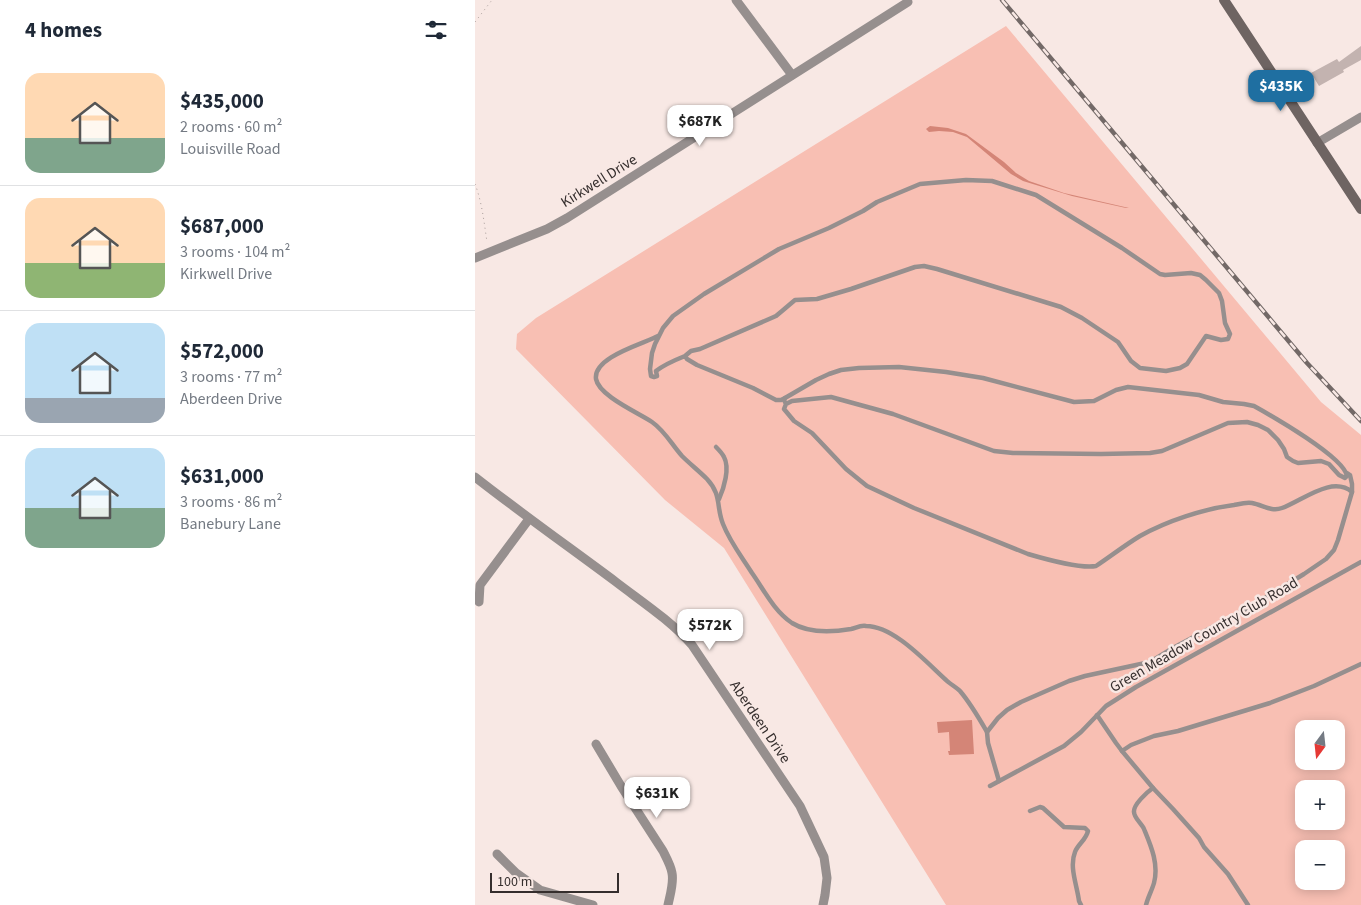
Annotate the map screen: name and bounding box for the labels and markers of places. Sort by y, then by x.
pin: $435K [1246,70,1316,112]
pin: $687K [665,104,735,147]
pin: $572K [675,608,745,651]
pin: $631K [622,776,692,819]

